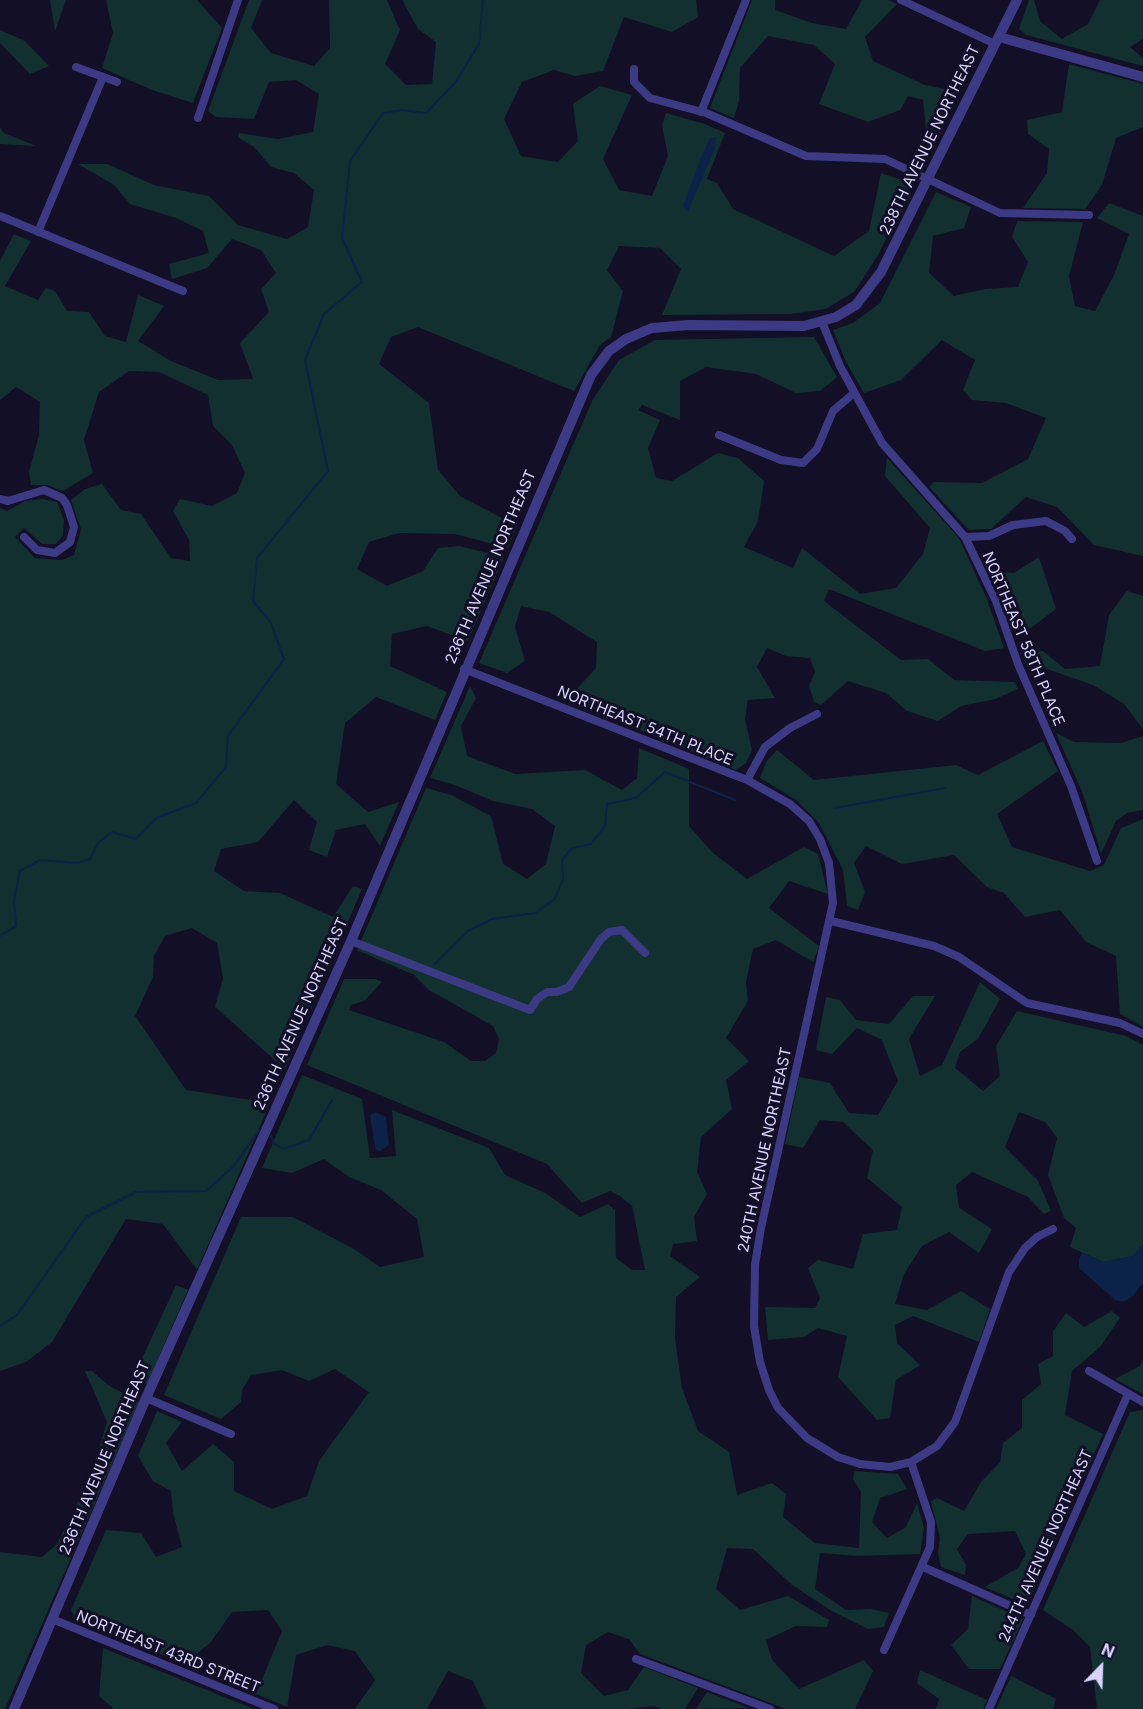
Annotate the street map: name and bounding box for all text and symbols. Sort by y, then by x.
street label: 238TH AVENUE NORTHEAST [876,42,984,238]
street label: 236TH AVENUE NORTHEAST [442,467,540,667]
street label: NORTHEAST 58TH PLACE [978,549,1068,729]
street label: NORTHEAST 54TH PLACE [555,682,735,770]
street label: 236TH AVENUE NORTHEAST [250,915,352,1113]
street label: 240TH AVENUE NORTHEAST [734,1046,796,1254]
street label: 236TH AVENUE NORTHEAST [56,1358,154,1558]
street label: 244TH AVENUE NORTHEAST [995,1447,1097,1645]
street label: NORTHEAST 43RD STREET [74,1607,262,1697]
north arrow [1071,1637,1131,1697]
text: N [1099,1639,1118,1662]

